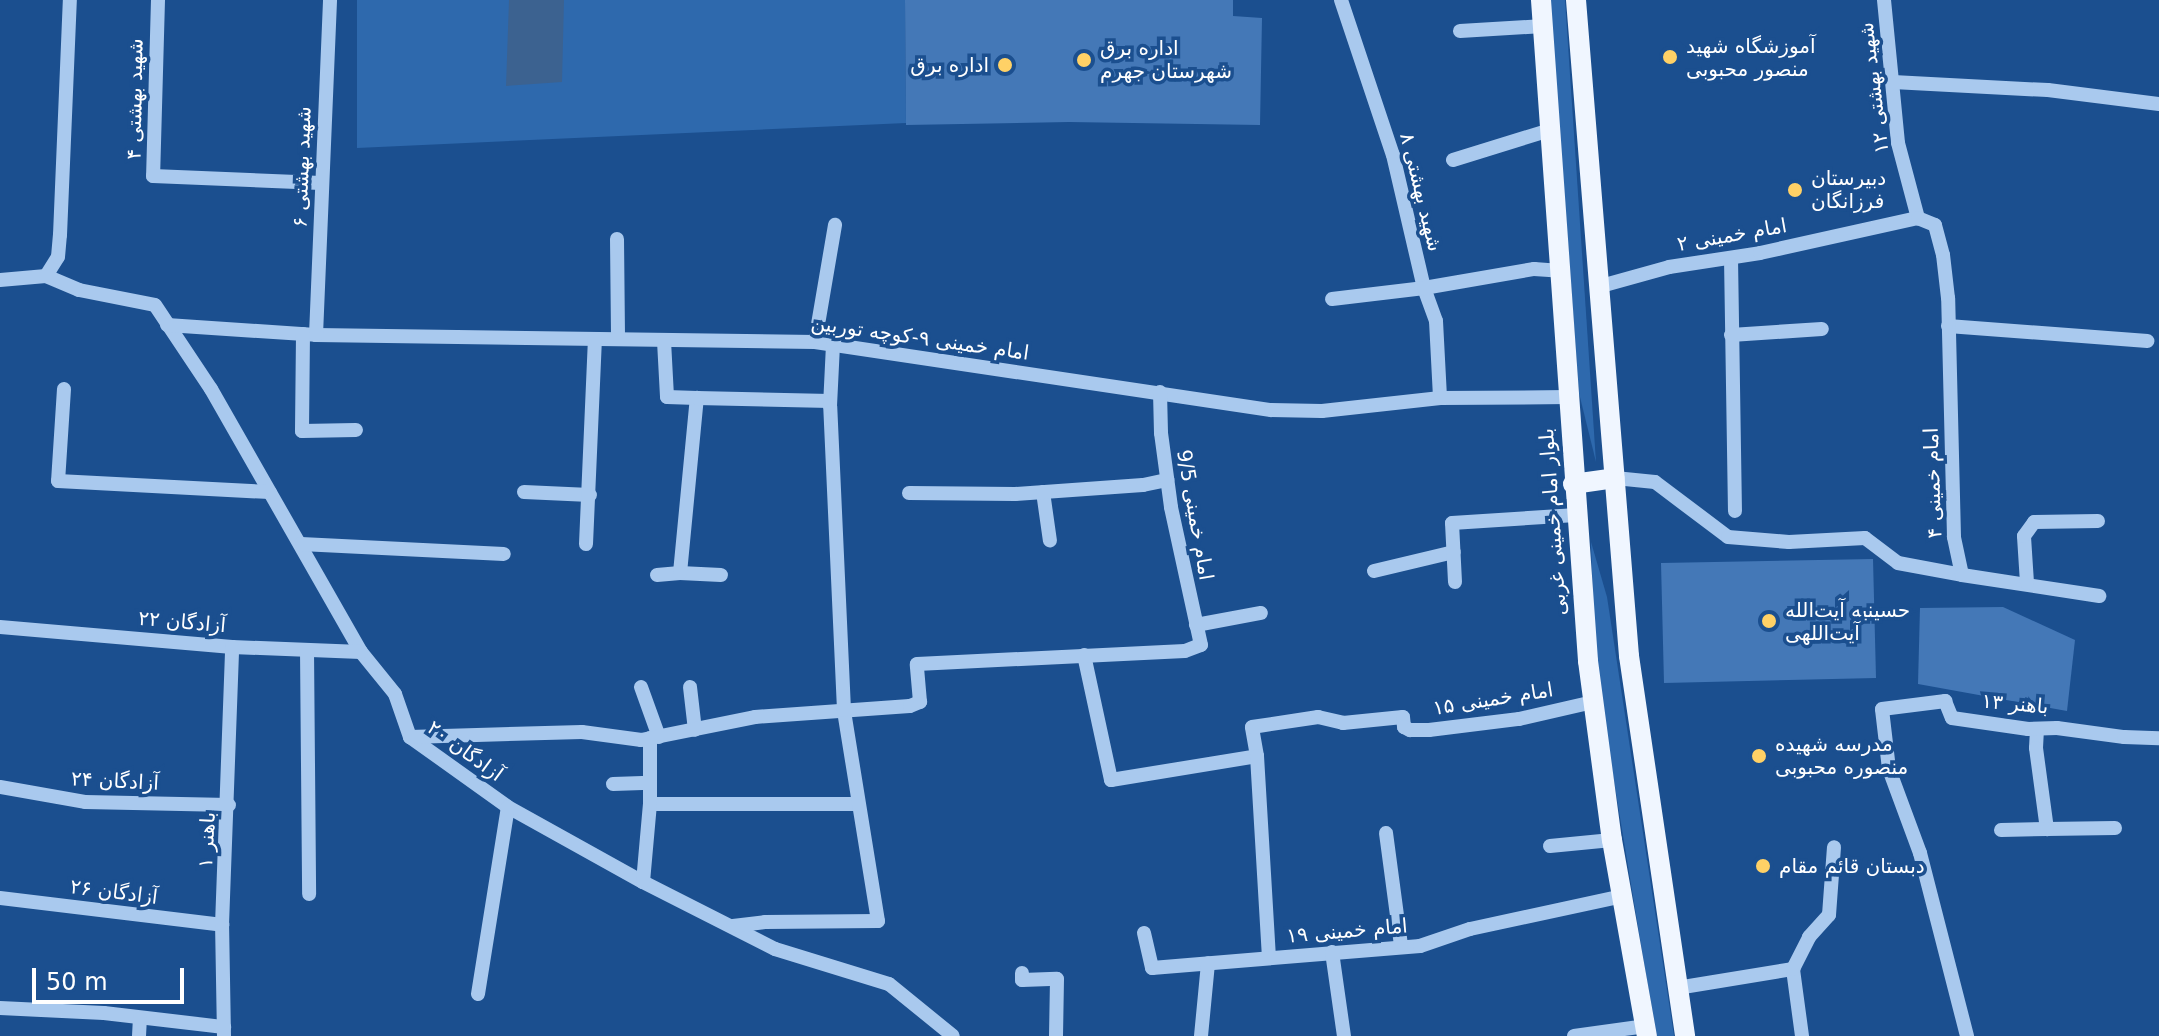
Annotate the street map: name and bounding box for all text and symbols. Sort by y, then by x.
street label: شهید بهشتی ۱۲ [1854,21,1894,155]
place label: آموزشگاه شهید منصور محبوبی [1686,34,1816,81]
place label: اداره برق شهرستان جهرم [1100,36,1232,83]
street label: شهید بهشتی ۴ [122,38,148,160]
marker: آموزشگاه شهید منصور محبوبی [1661,48,1679,66]
marker: اداره برق شهرستان جهرم [1075,51,1093,69]
place label: اداره برق [910,53,989,77]
marker: اداره برق [996,56,1014,74]
street label: شهید بهشتی ۶ [288,106,316,228]
street label: شهید بهشتی ۸ [1395,130,1447,254]
place label: دبیرستان فرزانگان [1811,166,1886,213]
marker: دبیرستان فرزانگان [1786,181,1804,199]
street label: امام خمینی ۲ [1675,214,1789,256]
street label: امام خمینی ۹-کوچه توربین [810,311,1030,365]
street label: بلوار امام خمینی غربی [1534,427,1572,617]
street label: امام خمینی ۴ [1919,427,1947,539]
street label: امام خمینی 9/5 [1172,448,1218,582]
place label: حسینیه آیت‌الله آیت‌اللهی [1785,598,1910,645]
street label: آزادگان ۲۲ [137,606,227,638]
marker: حسینیه آیت‌الله آیت‌اللهی [1760,612,1778,630]
street label: امام خمینی ۱۵ [1431,678,1555,720]
street label: باهنر ۱۳ [1981,689,2049,719]
street label: آزادگان ۲۰ [422,715,508,787]
place label: مدرسه شهیده منصوره محبوبی [1775,732,1908,779]
marker: مدرسه شهیده منصوره محبوبی [1750,747,1768,765]
street label: آزادگان ۲۴ [71,767,159,795]
street label: باهنر ۱ [194,811,220,869]
place label: دبستان قائم مقام [1779,854,1925,878]
marker: دبستان قائم مقام [1754,857,1772,875]
street label: آزادگان ۲۶ [69,875,159,909]
street label: امام خمینی ۱۹ [1285,914,1409,948]
scale bar [36,952,188,1002]
text: 50 m [46,968,108,996]

